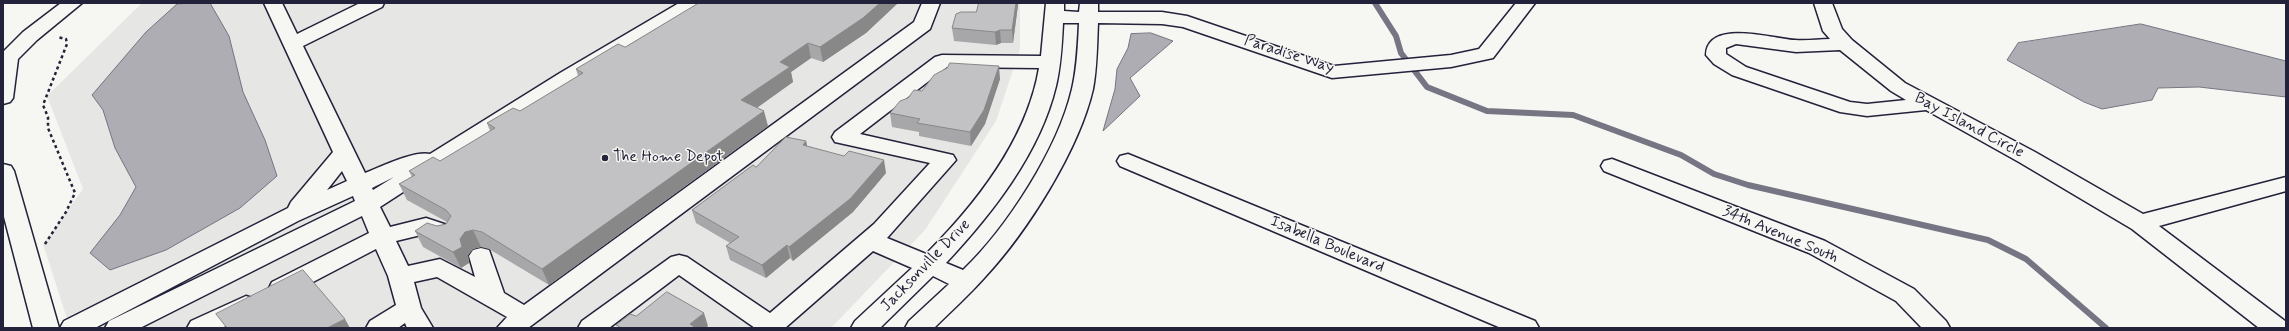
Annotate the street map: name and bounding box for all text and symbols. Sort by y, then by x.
street label: Paradise Way [1242,31,1336,79]
street label: Bay Island Circle [1911,89,2027,163]
place label: The Home Depot [613,148,724,168]
marker: The Home Depot [600,153,610,163]
street label: 34th Avenue South [1719,202,1841,268]
street label: Isabella Boulevard [1267,212,1387,278]
street label: Jacksonville Drive [877,216,975,316]

